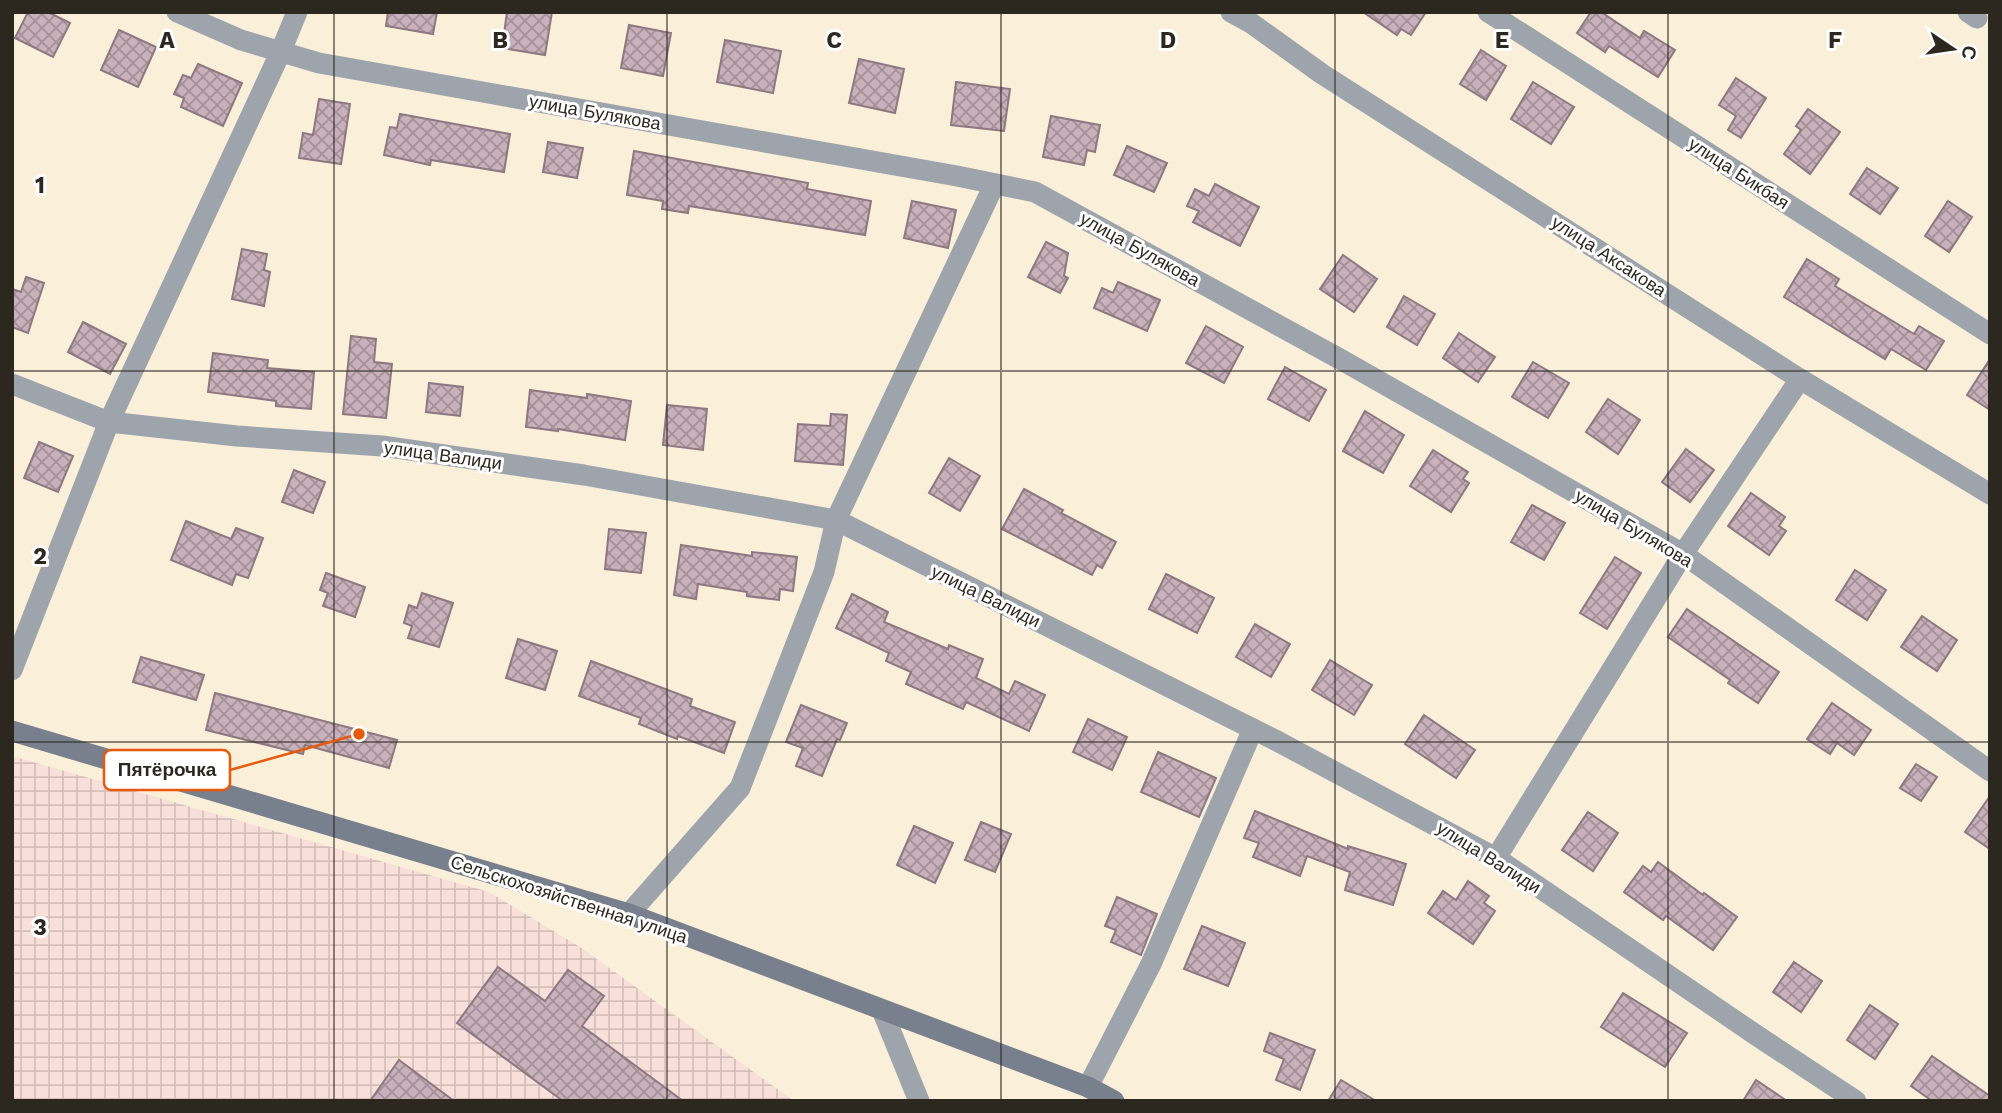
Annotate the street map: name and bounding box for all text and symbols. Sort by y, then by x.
north arrow [1918,14,1988,84]
text: A [159,27,175,54]
text: B [492,27,508,54]
text: C [826,27,842,54]
text: D [1160,27,1176,54]
text: E [1495,27,1509,54]
text: F [1828,27,1842,54]
text: С [1956,43,1982,62]
street label: улица Булякова [528,90,663,134]
street label: улица Бикбая [1685,133,1793,213]
text: 1 [35,172,45,199]
street label: улица Булякова [1077,207,1204,291]
street label: улица Аксакова [1548,211,1671,301]
street label: улица Валиди [383,436,503,474]
street label: улица Булякова [1571,485,1697,572]
text: 2 [33,543,47,570]
street label: улица Валиди [928,561,1044,631]
callout: Пятёрочка [104,750,230,790]
text: Пятёрочка [118,758,217,781]
street label: улица Валиди [1433,817,1545,897]
street label: Сельскохозяйственная улица [448,851,691,948]
text: 3 [33,914,47,941]

